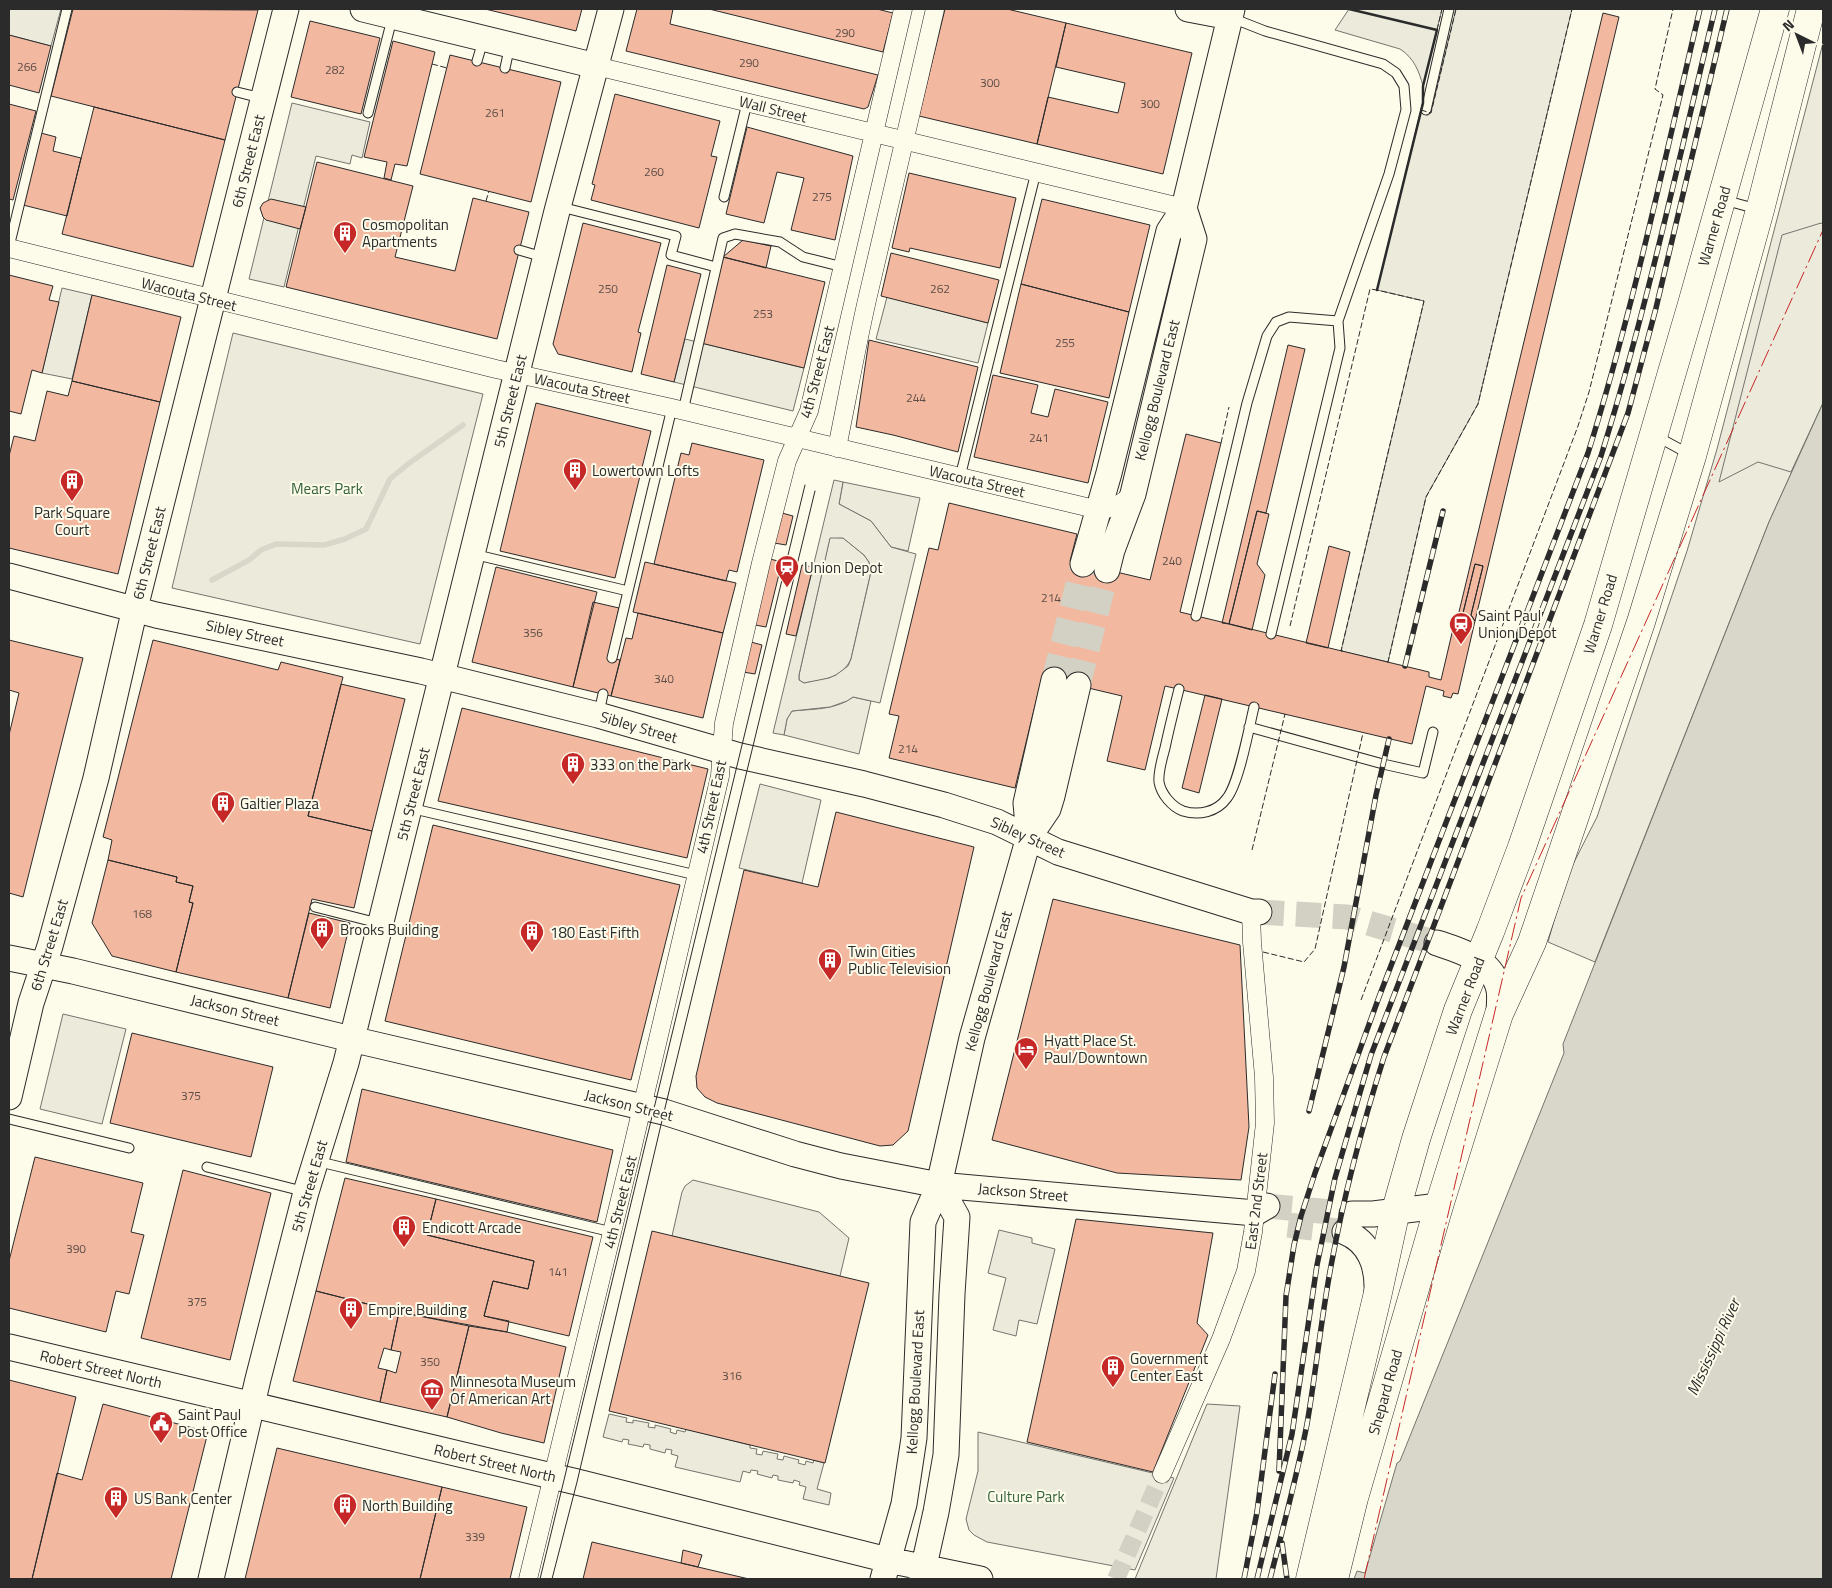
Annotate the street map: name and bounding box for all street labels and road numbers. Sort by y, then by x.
street label: Wall Street [737,89,810,129]
street label: 6th Street East [225,111,271,210]
street label: Warner Road [1692,183,1736,269]
street label: Wacouta Street [139,271,240,317]
street label: Kellogg Boulevard East [1128,316,1186,463]
street label: 4th Street East [794,322,841,421]
street label: 5th Street East [487,351,533,450]
street label: Wacouta Street [532,367,633,410]
street label: Wacouta Street [927,459,1028,503]
street label: 6th Street East [126,503,172,602]
street label: Warner Road [1577,571,1623,657]
street label: Sibley Street [204,613,287,653]
street label: Sibley Street [598,705,681,749]
street label: 5th Street East [390,744,436,843]
street label: 4th Street East [690,757,732,856]
street label: Sibley Street [987,810,1070,864]
street label: 6th Street East [24,895,74,994]
street label: Kellogg Boulevard East [958,908,1018,1054]
street label: Warner Road [1440,953,1490,1039]
street label: Jackson Street [188,988,282,1032]
street label: Jackson Street [582,1083,676,1127]
street label: 5th Street East [285,1136,333,1235]
street label: East 2nd Street [1239,1150,1273,1251]
street label: 4th Street East [597,1152,643,1251]
street label: Jackson Street [977,1177,1070,1207]
street label: Kellogg Boulevard East [900,1309,930,1455]
street label: Robert Street North [38,1344,164,1394]
street label: Shepard Road [1362,1347,1408,1437]
street label: Robert Street North [432,1438,558,1488]

